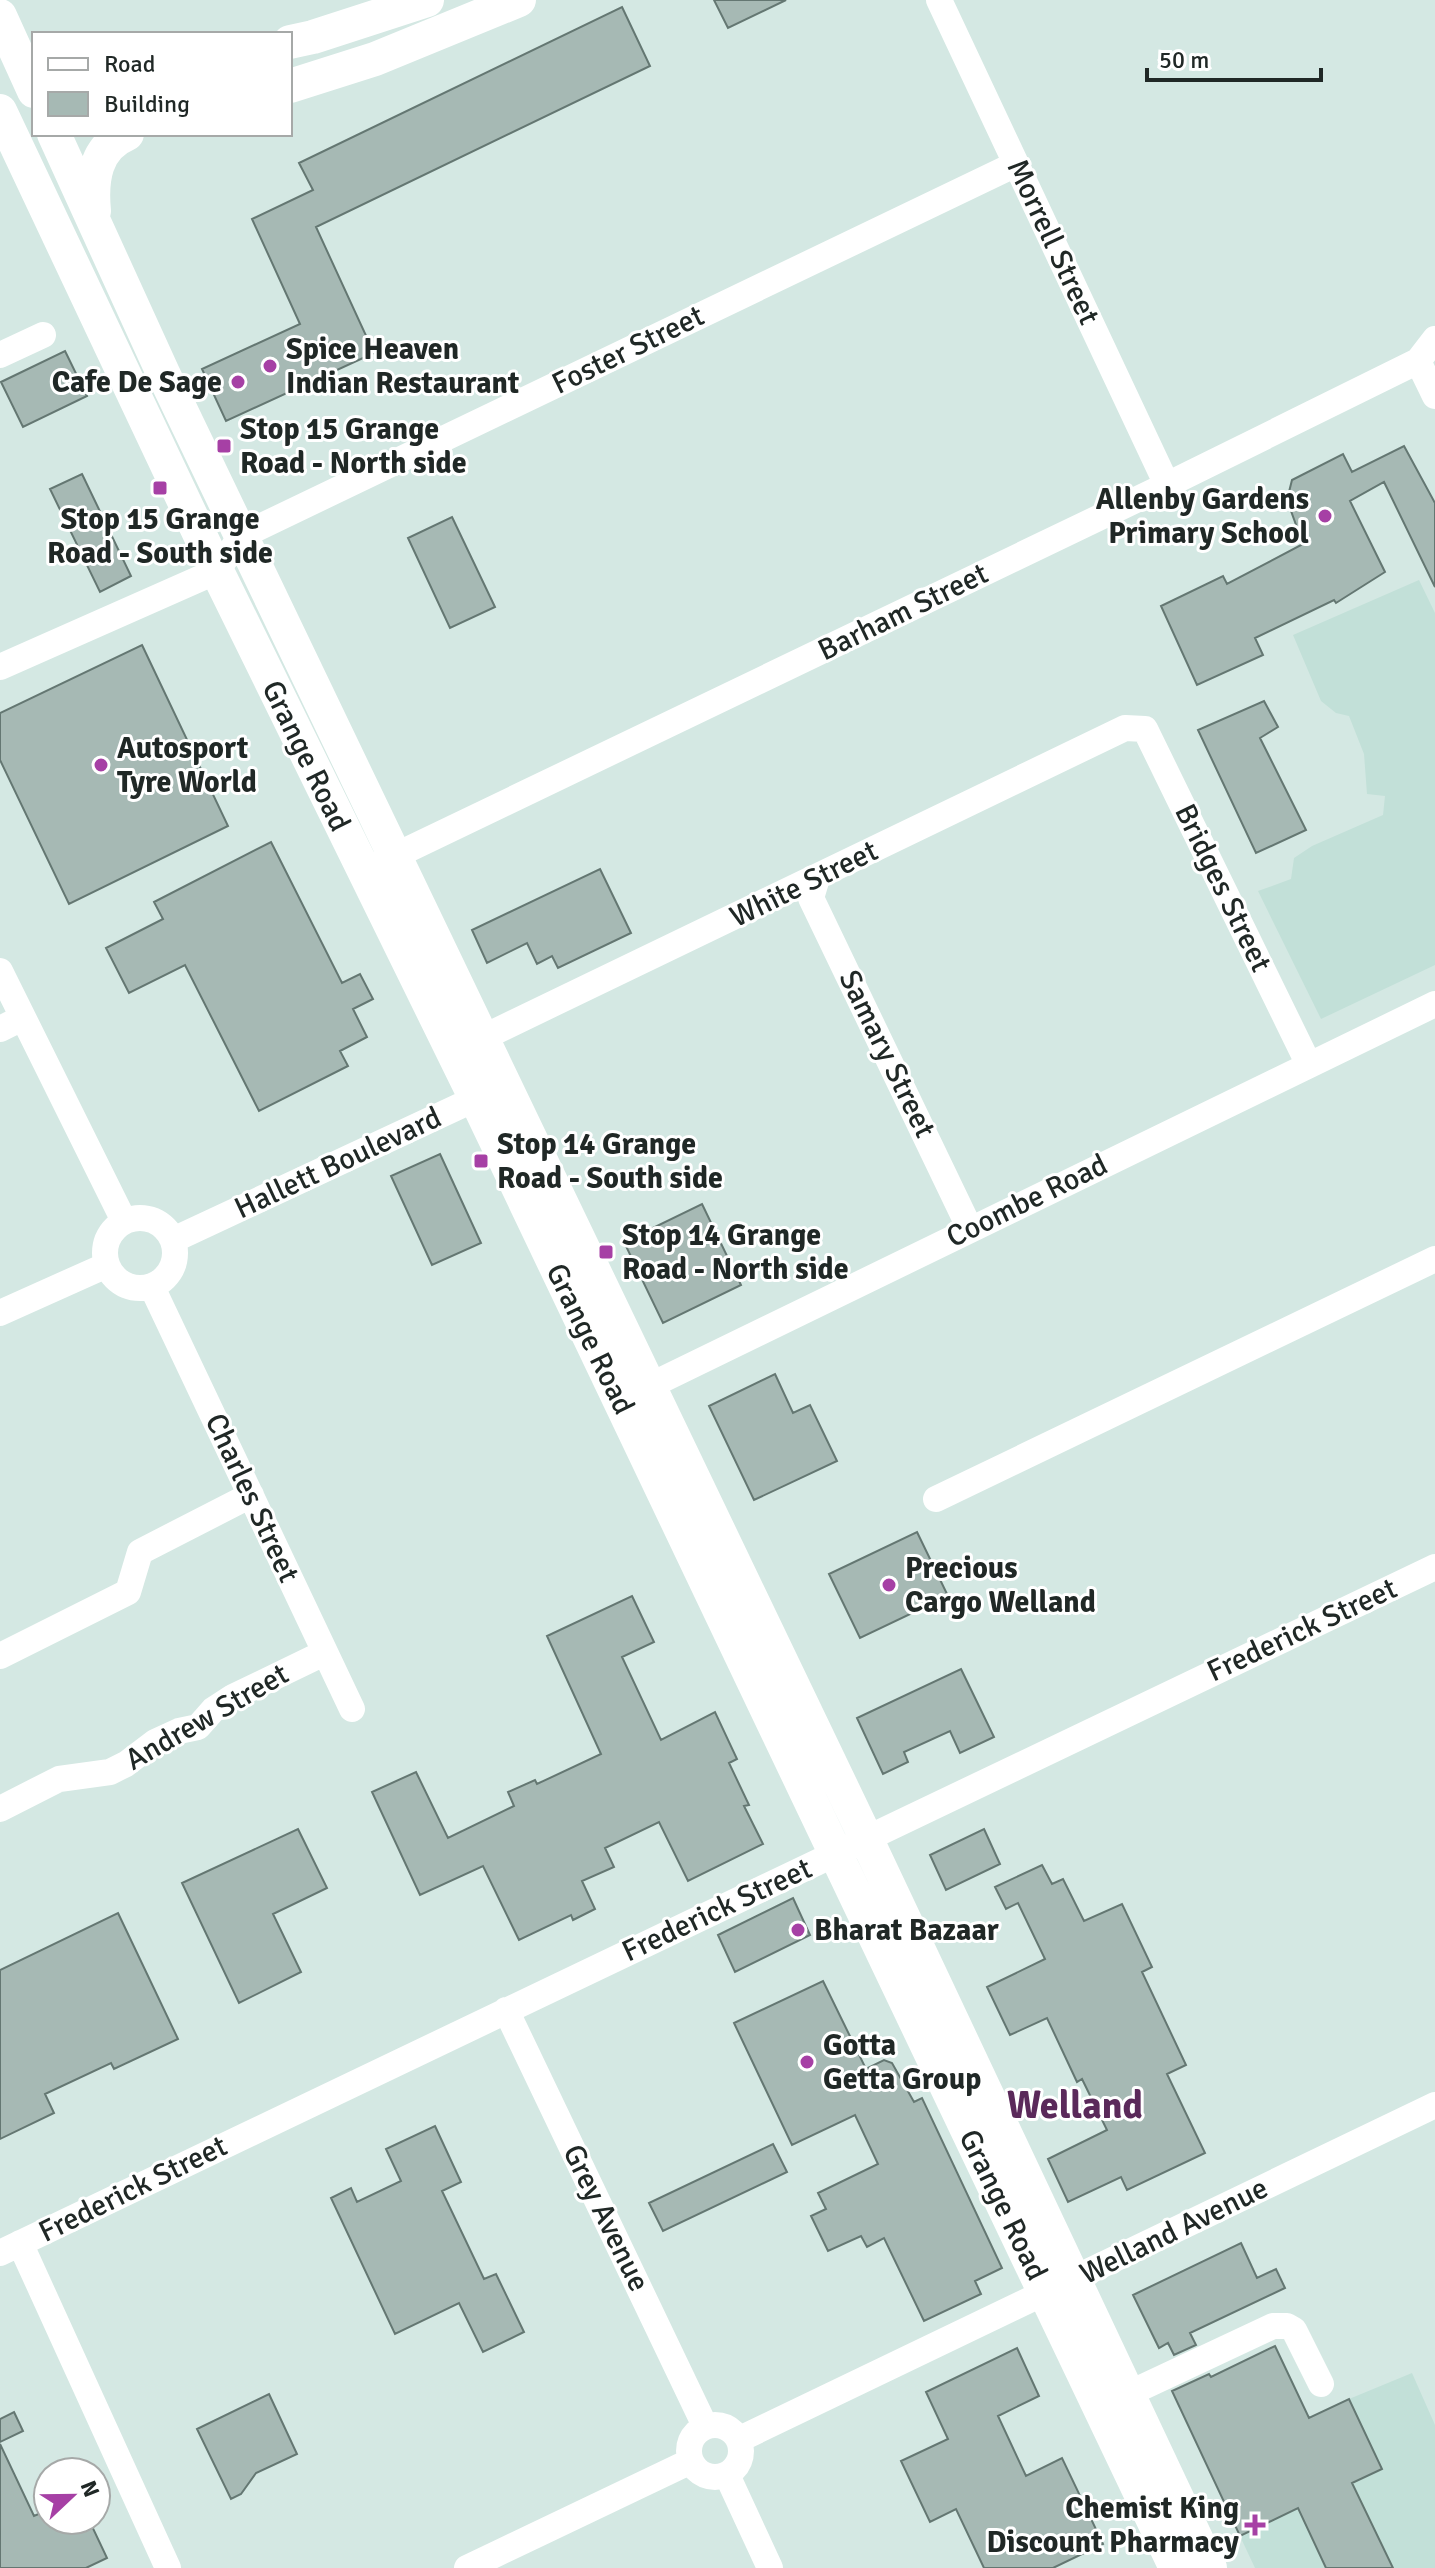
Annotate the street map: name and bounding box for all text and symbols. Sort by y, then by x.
legend [32,32,292,136]
scale bar [1147,32,1321,82]
text: 50 m [1159,45,1209,75]
text: Road [104,49,155,79]
text: Building [104,89,190,119]
street label: Morrell Street [999,153,1107,331]
street label: Foster Street [546,297,710,403]
place label: Spice Heaven Indian Restaurant [286,331,519,402]
marker: Spice Heaven Indian Restaurant [261,357,279,375]
place label: Cafe De Sage [52,364,222,401]
marker: Cafe De Sage [229,373,247,391]
place label: Stop 15 Grange Road - North side [240,411,467,482]
marker: Stop 15 Grange Road - North side [215,437,233,455]
marker: Stop 15 Grange Road - South side [151,479,169,497]
place label: Allenby Gardens Primary School [1096,481,1309,552]
place label: Stop 15 Grange Road - South side [47,501,273,572]
marker: Allenby Gardens Primary School [1316,507,1334,525]
street label: Barham Street [812,555,994,669]
street label: Grange Road [254,674,358,838]
place label: Autosport Tyre World [117,730,257,801]
marker: Autosport Tyre World [92,756,110,774]
street label: Bridges Street [1166,798,1280,978]
street label: White Street [724,832,884,936]
street label: Samary Street [831,964,943,1144]
street label: Hallett Boulevard [229,1099,447,1227]
place label: Stop 14 Grange Road - South side [497,1126,723,1197]
street label: Coombe Road [940,1146,1114,1256]
marker: Stop 14 Grange Road - South side [472,1152,490,1170]
place label: Stop 14 Grange Road - North side [622,1217,849,1288]
marker: Stop 14 Grange Road - North side [597,1243,615,1261]
street label: Grange Road [538,1257,642,1421]
street label: Charles Street [197,1408,307,1588]
place label: Precious Cargo Welland [905,1550,1096,1621]
street label: Frederick Street [1201,1570,1403,1690]
marker: Precious Cargo Welland [880,1576,898,1594]
street label: Andrew Street [119,1655,295,1779]
street label: Frederick Street [616,1850,818,1970]
place label: Bharat Bazaar [814,1912,999,1949]
marker: Bharat Bazaar [789,1921,807,1939]
place label: Gotta Getta Group [823,2027,981,2098]
marker: Gotta Getta Group [798,2053,816,2071]
district label: Welland [1007,2082,1143,2129]
street label: Grange Road [951,2123,1055,2287]
street label: Frederick Street [33,2127,233,2251]
street label: Grey Avenue [555,2138,657,2298]
street label: Welland Avenue [1074,2170,1274,2292]
north arrow [32,2456,112,2536]
text: N [75,2477,105,2501]
place label: Chemist King Discount Pharmacy [986,2490,1239,2561]
marker: Chemist King Discount Pharmacy [1246,2516,1264,2534]

